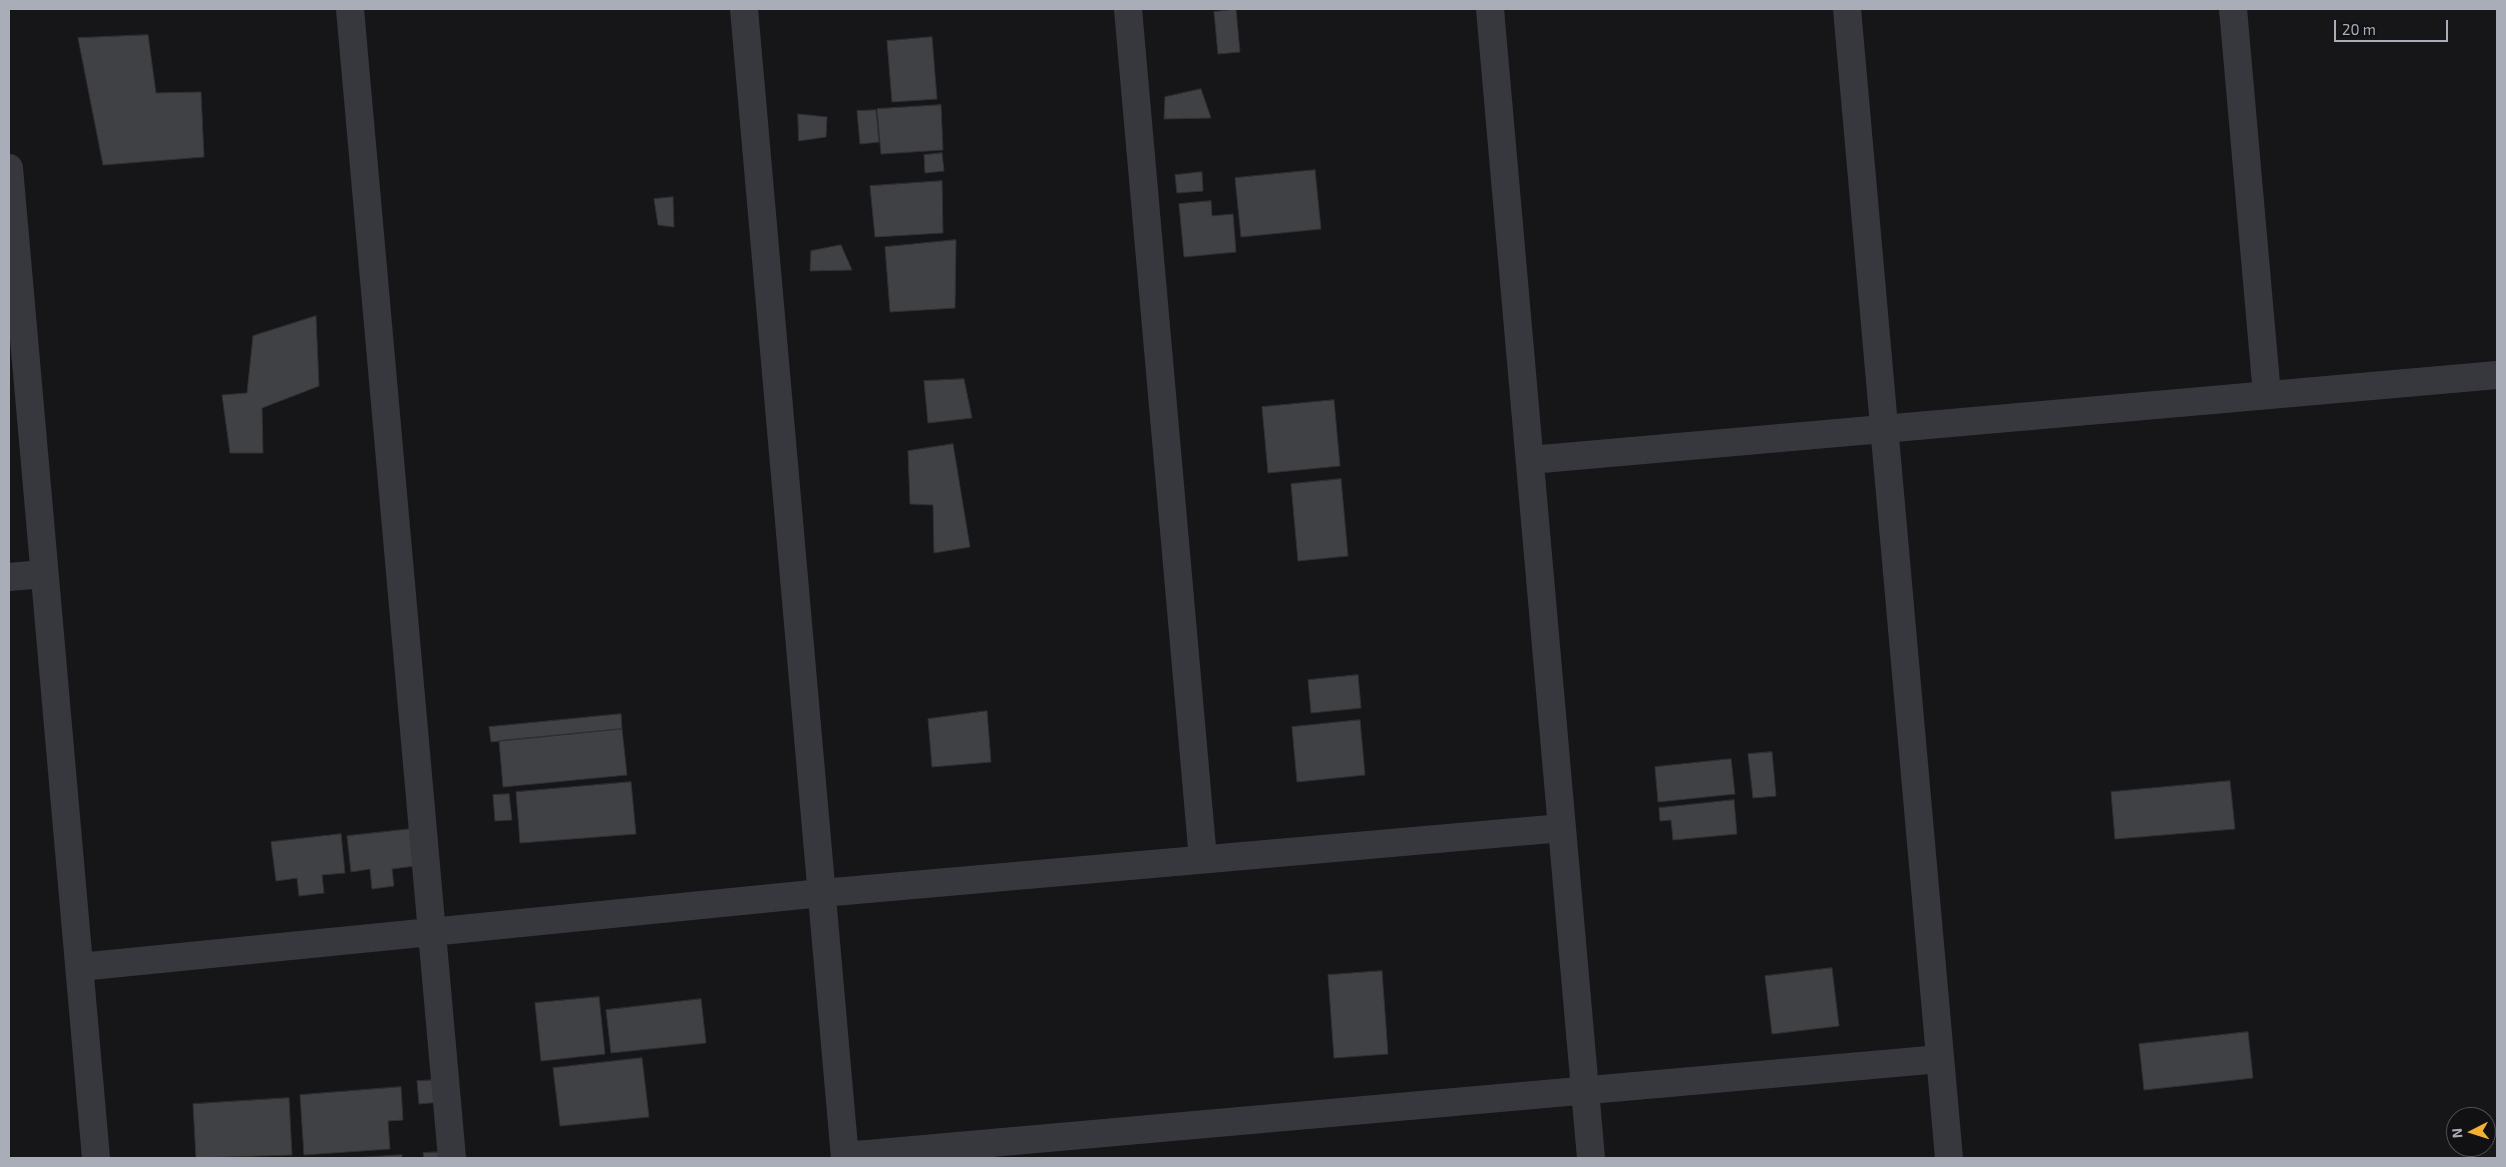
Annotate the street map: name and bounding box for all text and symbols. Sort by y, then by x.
scale bar [2336,10,2450,42]
text: 20 m [2342,20,2376,38]
north arrow [2446,1107,2496,1157]
text: N [2448,1127,2465,1139]

